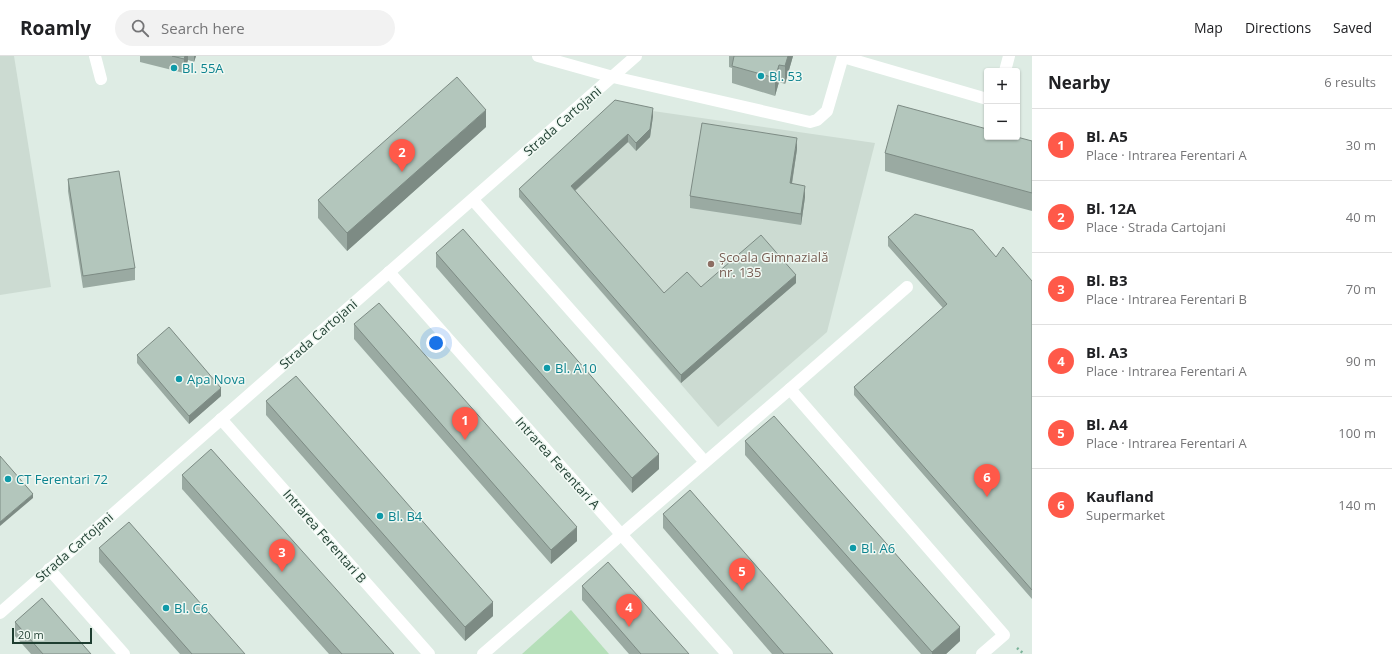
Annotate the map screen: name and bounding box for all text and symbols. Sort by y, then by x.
search box [115,10,395,46]
text: Roamly [20,15,91,41]
icon: search [129,17,151,39]
text: Search here [161,18,245,38]
text: Map [1194,18,1223,37]
text: Directions [1245,18,1311,37]
text: Saved [1333,18,1372,37]
place label: Bl. 55A [182,59,224,77]
marker: Bl. 55A [169,63,179,73]
place label: Bl. 53 [769,67,802,85]
map controls [984,68,1020,140]
button: + [984,68,1020,104]
marker: Bl. 53 [756,71,766,81]
text: Nearby [1048,71,1110,94]
text: 6 results [1324,73,1376,91]
street label: Strada Cartojani [519,82,605,160]
button: − [984,104,1020,140]
text: Bl. A5 [1086,126,1128,146]
text: 1 [1057,136,1065,154]
text: 30 m [1346,136,1376,154]
pin: 2 [389,139,415,172]
text: Place · Intrarea Ferentari A [1086,146,1247,164]
text: Bl. 12A [1086,198,1136,218]
text: 2 [1057,208,1065,226]
text: 40 m [1346,208,1376,226]
text: Place · Strada Cartojani [1086,218,1226,236]
place label: Școala Gimnazială nr. 135 [719,248,828,281]
marker: Școala Gimnazială nr. 135 [706,259,716,269]
text: Bl. B3 [1086,270,1127,290]
text: 3 [1057,280,1065,298]
text: 70 m [1346,280,1376,298]
text: Place · Intrarea Ferentari B [1086,290,1247,308]
street label: Strada Cartojani [275,295,361,373]
your location [426,333,446,353]
text: Bl. A3 [1086,342,1128,362]
text: 4 [1057,352,1065,370]
text: 90 m [1346,352,1376,370]
place label: Bl. A10 [555,359,597,377]
text: Place · Intrarea Ferentari A [1086,362,1247,380]
marker: Bl. A10 [542,363,552,373]
place label: Apa Nova [187,370,245,388]
marker: Apa Nova [174,374,184,384]
pin: 1 [452,407,478,440]
street label: Intrarea Ferentari A [512,413,605,514]
text: Bl. A4 [1086,414,1128,434]
text: 5 [1057,424,1065,442]
text: 100 m [1338,424,1376,442]
text: Place · Intrarea Ferentari A [1086,434,1247,452]
pin: 6 [974,464,1000,497]
place label: CT Ferentari 72 [16,470,108,488]
marker: CT Ferentari 72 [3,474,13,484]
street label: Intrarea Ferentari B [279,485,371,587]
text: Kaufland [1086,486,1154,506]
text: 6 [1057,496,1065,514]
text: 140 m [1338,496,1376,514]
text: Supermarket [1086,506,1165,524]
place label: Bl. B4 [388,507,423,525]
street label: Strada Cartojani [31,508,117,586]
marker: Bl. B4 [375,511,385,521]
pin: 3 [269,539,295,572]
place label: Bl. A6 [861,539,895,557]
marker: Bl. A6 [848,543,858,553]
pin: 5 [729,558,755,591]
pin: 4 [616,594,642,627]
place label: Bl. C6 [174,599,208,617]
marker: Bl. C6 [161,603,171,613]
scale bar [12,626,92,645]
text: 20 m [18,627,44,642]

